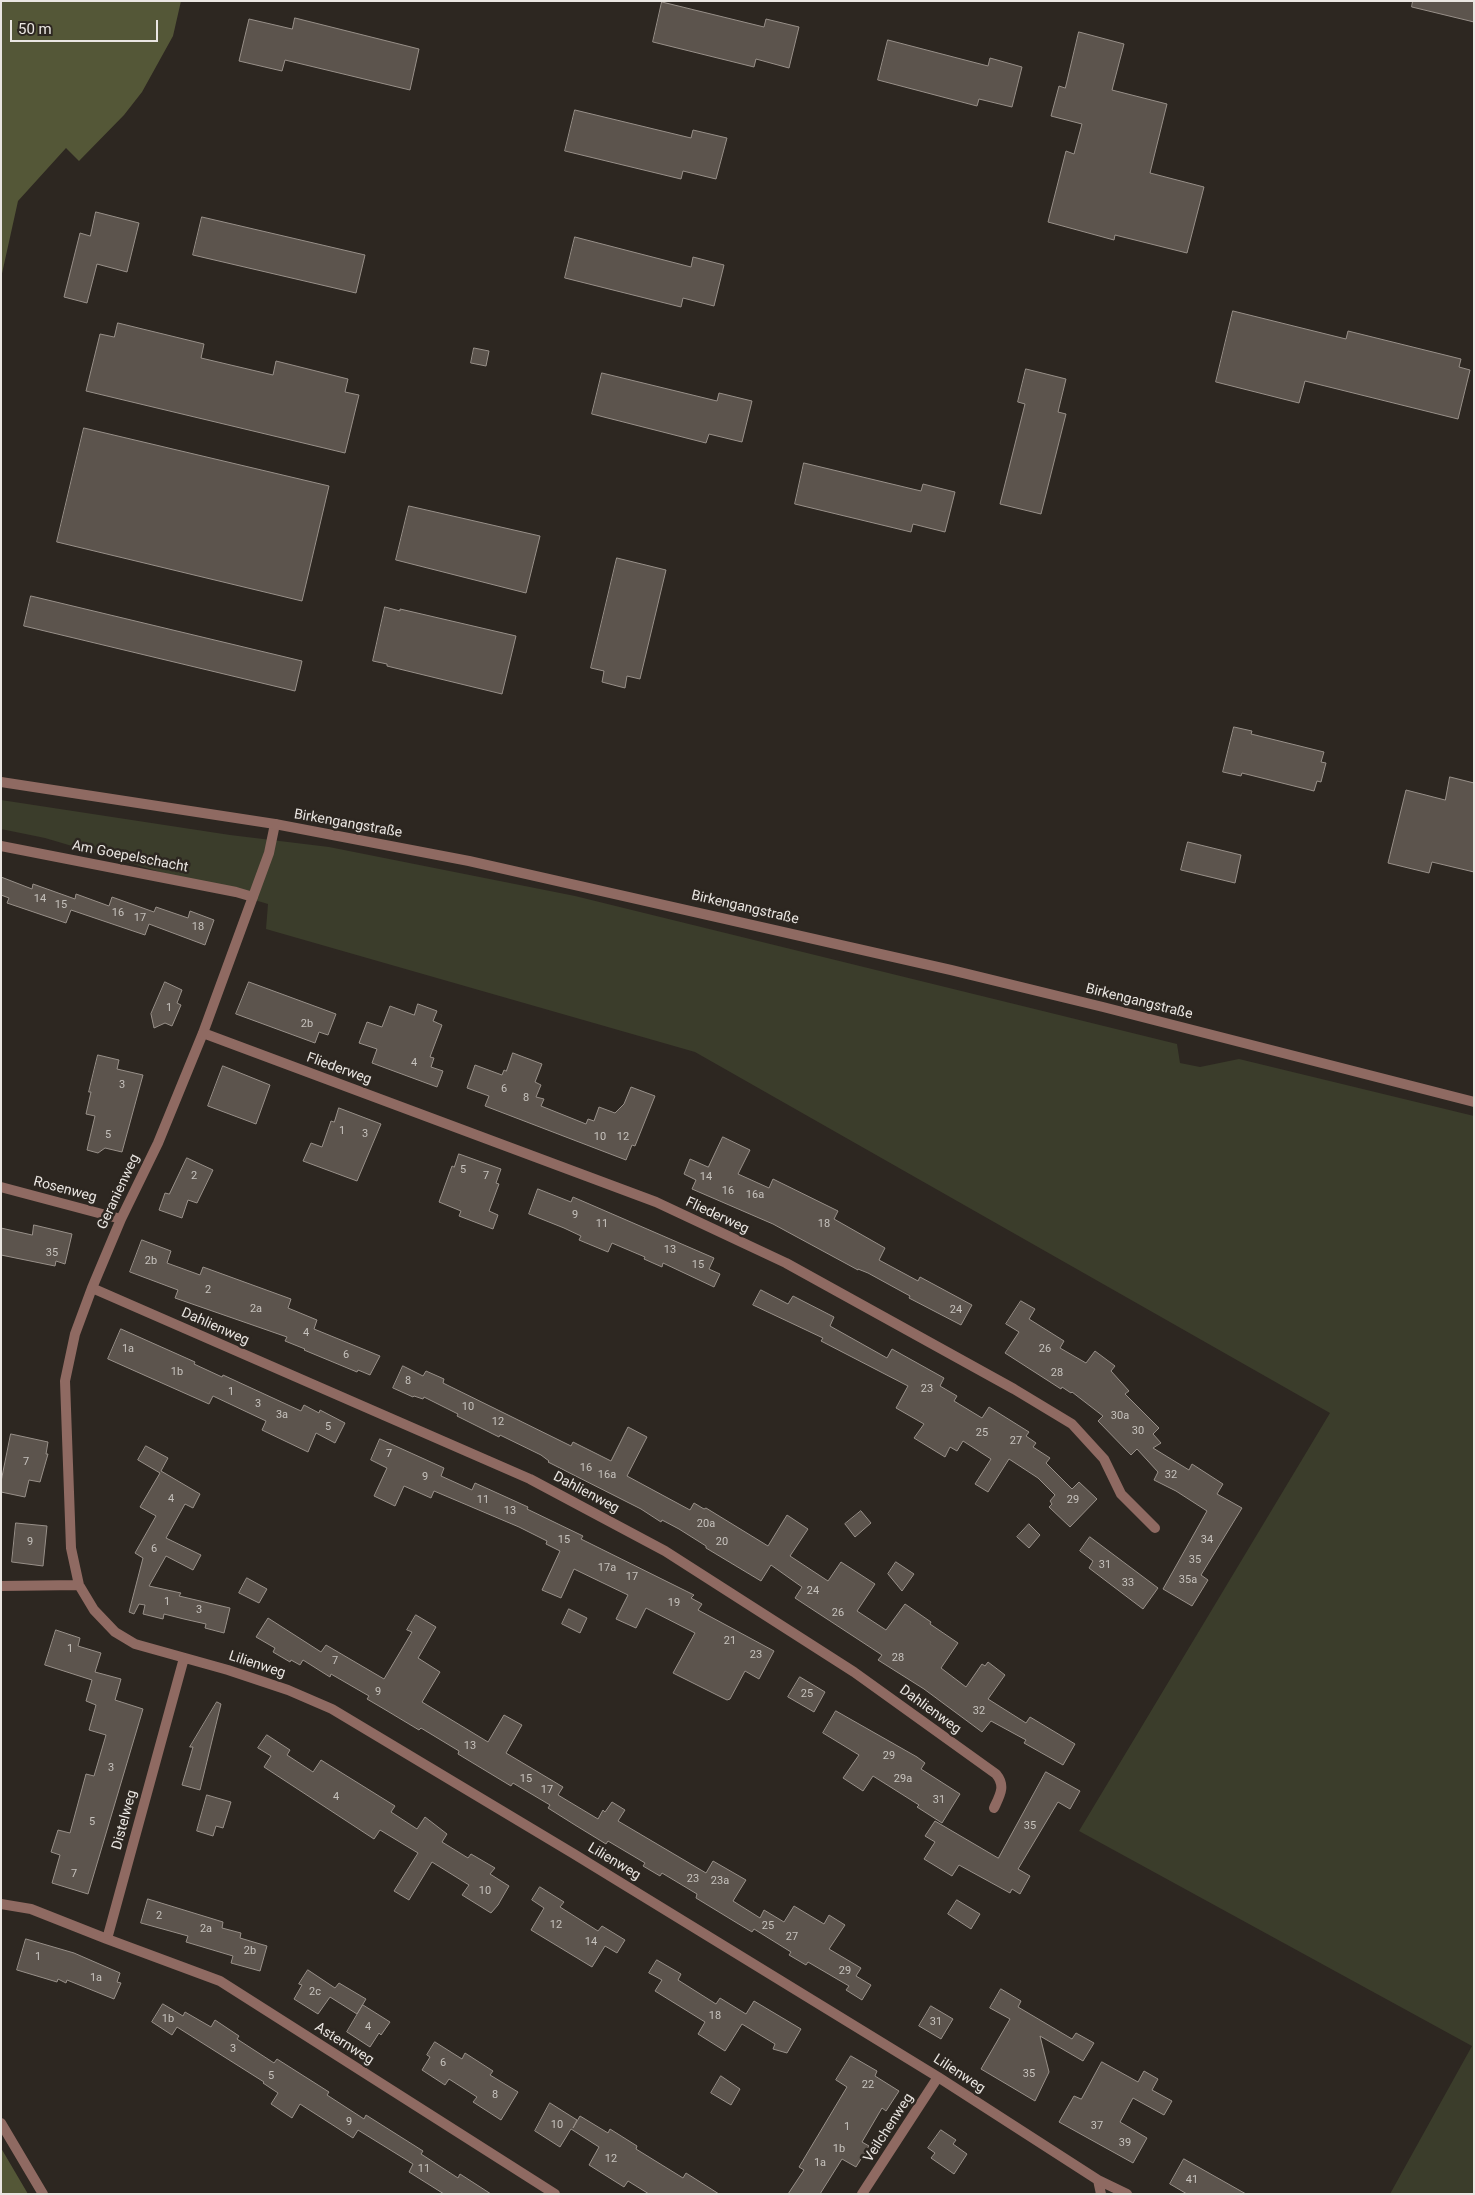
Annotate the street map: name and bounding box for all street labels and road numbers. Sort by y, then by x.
street label: Birkengangstraße [293,806,403,842]
street label: Am Goepelschacht [70,837,190,877]
street label: Birkengangstraße [690,887,800,929]
street label: Birkengangstraße [1084,981,1194,1023]
street label: Fliederweg [304,1049,374,1089]
street label: Geranienweg [94,1152,144,1232]
street label: Rosenweg [32,1174,98,1206]
street label: Fliederweg [683,1194,751,1238]
street label: Dahlienweg [179,1305,251,1349]
street label: Dahlienweg [550,1469,622,1517]
street label: Lilienweg [226,1648,288,1682]
street label: Dahlienweg [896,1682,964,1738]
street label: Distelweg [109,1788,141,1852]
street label: Lilienweg [585,1840,643,1884]
street label: Asternweg [311,2019,377,2069]
street label: Lilienweg [930,2051,988,2097]
street label: Veilchenweg [860,2090,918,2166]

